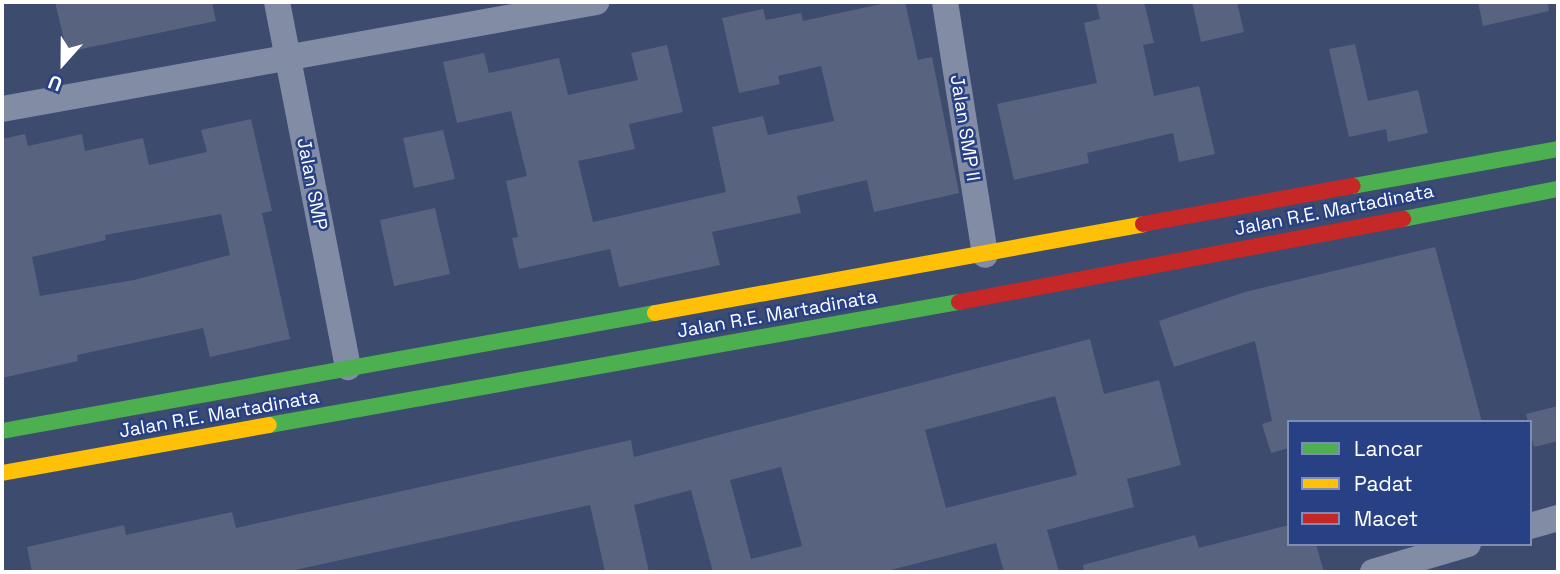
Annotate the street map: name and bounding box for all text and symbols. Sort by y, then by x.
north arrow [28,28,98,98]
text: U [45,69,66,97]
street label: Jalan SMP II [945,73,985,183]
street label: Jalan SMP [292,136,332,232]
street label: Jalan R.E. Martadinata [1232,179,1436,241]
street label: Jalan R.E. Martadinata [675,285,879,343]
street label: Jalan R.E. Martadinata [117,385,321,443]
legend [1287,420,1532,546]
text: Lancar [1354,435,1423,462]
text: Padat [1354,470,1413,497]
text: Macet [1354,505,1418,532]

